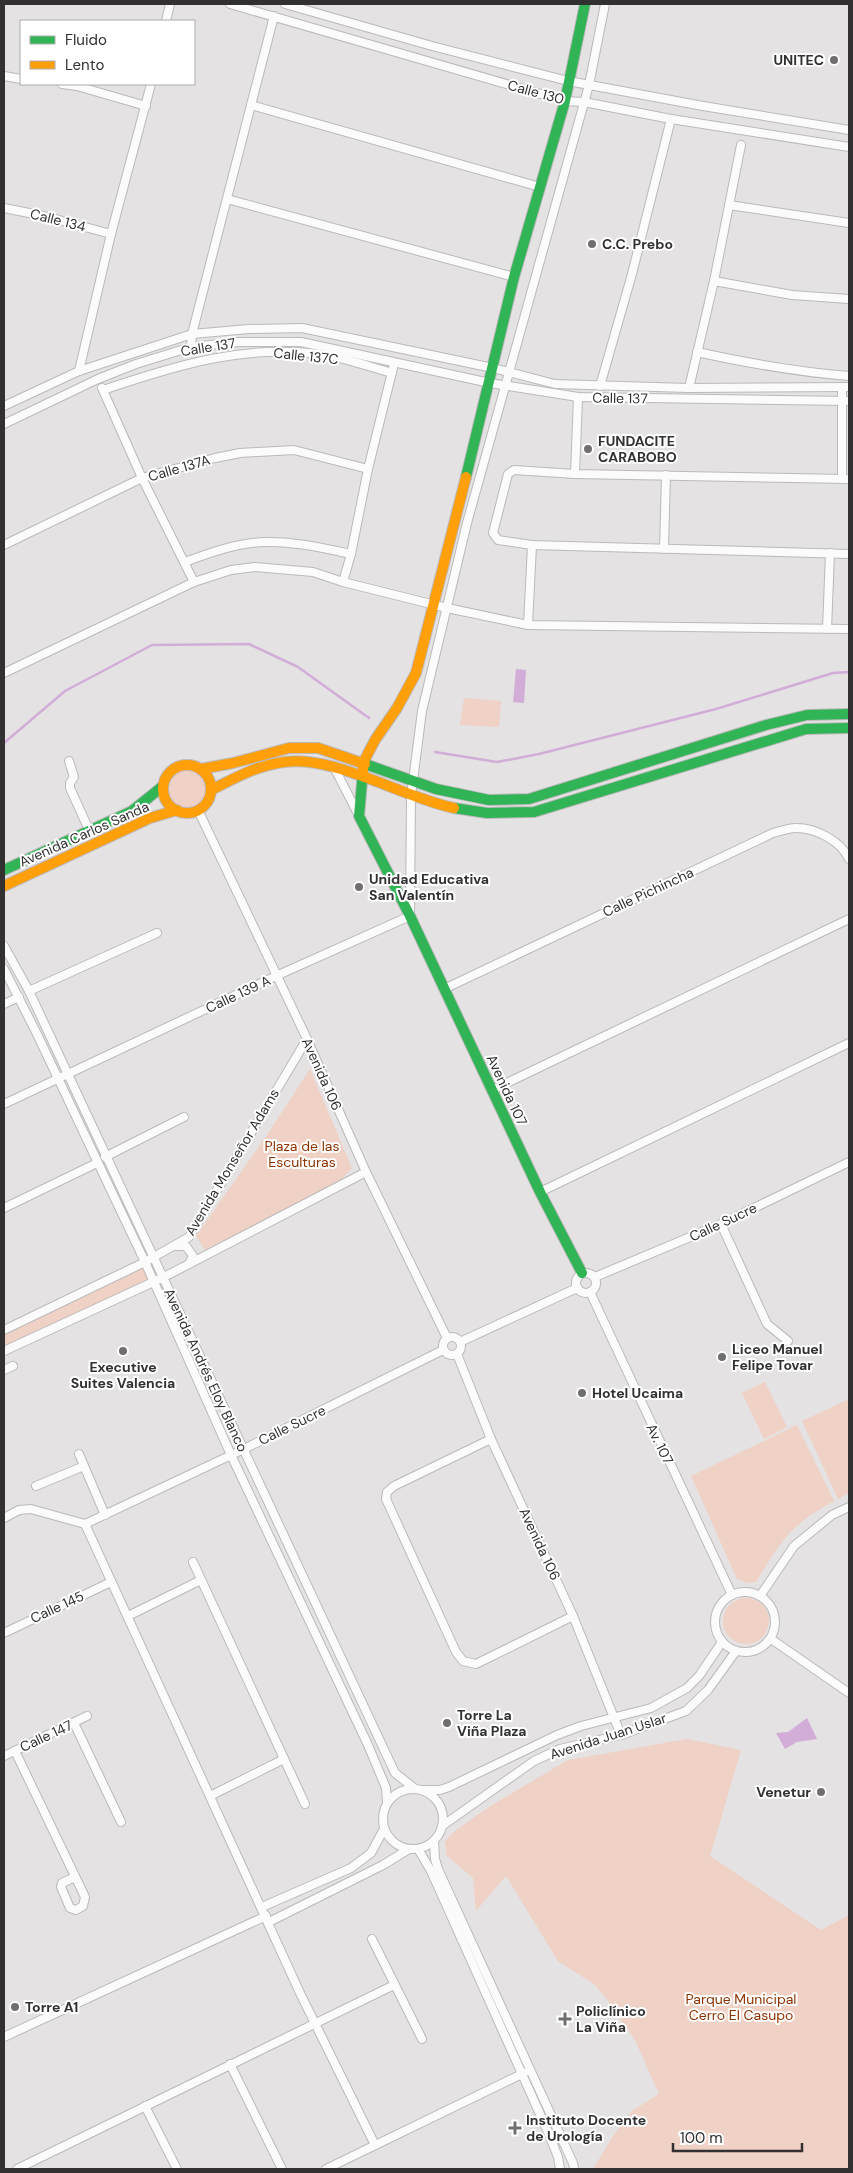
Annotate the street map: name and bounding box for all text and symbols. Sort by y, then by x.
legend [20,20,195,85]
text: Fluido [65,30,107,50]
place label: UNITEC [774,51,824,69]
marker: UNITEC [828,54,840,66]
text: Lento [65,55,104,75]
street label: Calle 130 [506,76,566,108]
street label: Calle 134 [28,204,88,236]
place label: C.C. Prebo [602,235,673,253]
marker: C.C. Prebo [586,238,598,250]
street label: Calle 137 [179,334,237,360]
street label: Calle 137C [273,344,339,368]
street label: Calle 137 [592,389,648,407]
place label: FUNDACITE CARABOBO [598,432,677,466]
marker: FUNDACITE CARABOBO [582,443,594,455]
street label: Calle 137A [146,451,212,485]
street label: Avenida Carlos Sanda [16,797,152,871]
street label: Calle Pichincha [600,863,696,921]
place label: Unidad Educativa San Valentín [369,870,489,904]
marker: Unidad Educativa San Valentín [353,881,365,893]
street label: Calle 139 A [203,971,273,1017]
street label: Avenida 106 [298,1035,346,1113]
street label: Avenida 107 [483,1052,531,1128]
street label: Avenida Monseñor Adams [181,1085,283,1239]
park label: Plaza de las Esculturas [265,1137,339,1171]
street label: Calle Sucre [686,1198,760,1245]
street label: Avenida Andrés Eloy Blanco [160,1285,252,1455]
place label: Liceo Manuel Felipe Tovar [732,1340,822,1374]
marker: Executive Suites Valencia [117,1345,129,1357]
marker: Liceo Manuel Felipe Tovar [716,1351,728,1363]
place label: Executive Suites Valencia [71,1358,175,1392]
place label: Hotel Ucaima [592,1384,683,1402]
marker: Hotel Ucaima [576,1387,588,1399]
street label: Calle Sucre [255,1401,329,1449]
street label: Av. 107 [642,1421,678,1467]
street label: Avenida 106 [515,1505,565,1583]
street label: Calle 145 [27,1587,87,1627]
place label: Torre La Viña Plaza [457,1706,526,1740]
street label: Avenida Juan Uslar [547,1709,669,1763]
street label: Calle 147 [17,1716,75,1756]
marker: Torre La Viña Plaza [441,1717,453,1729]
place label: Venetur [756,1783,811,1801]
marker: Venetur [815,1786,827,1798]
park label: Parque Municipal Cerro El Casupo [686,1990,796,2024]
place label: Torre A1 [25,1998,78,2016]
marker: Torre A1 [9,2001,21,2013]
place label: Policlínico La Viña [576,2002,646,2036]
marker: Policlínico La Viña [558,2012,572,2026]
place label: Instituto Docente de Urología [526,2111,646,2145]
scale bar [673,2120,802,2152]
marker: Instituto Docente de Urología [508,2121,522,2135]
text: 100 m [680,2128,723,2148]

